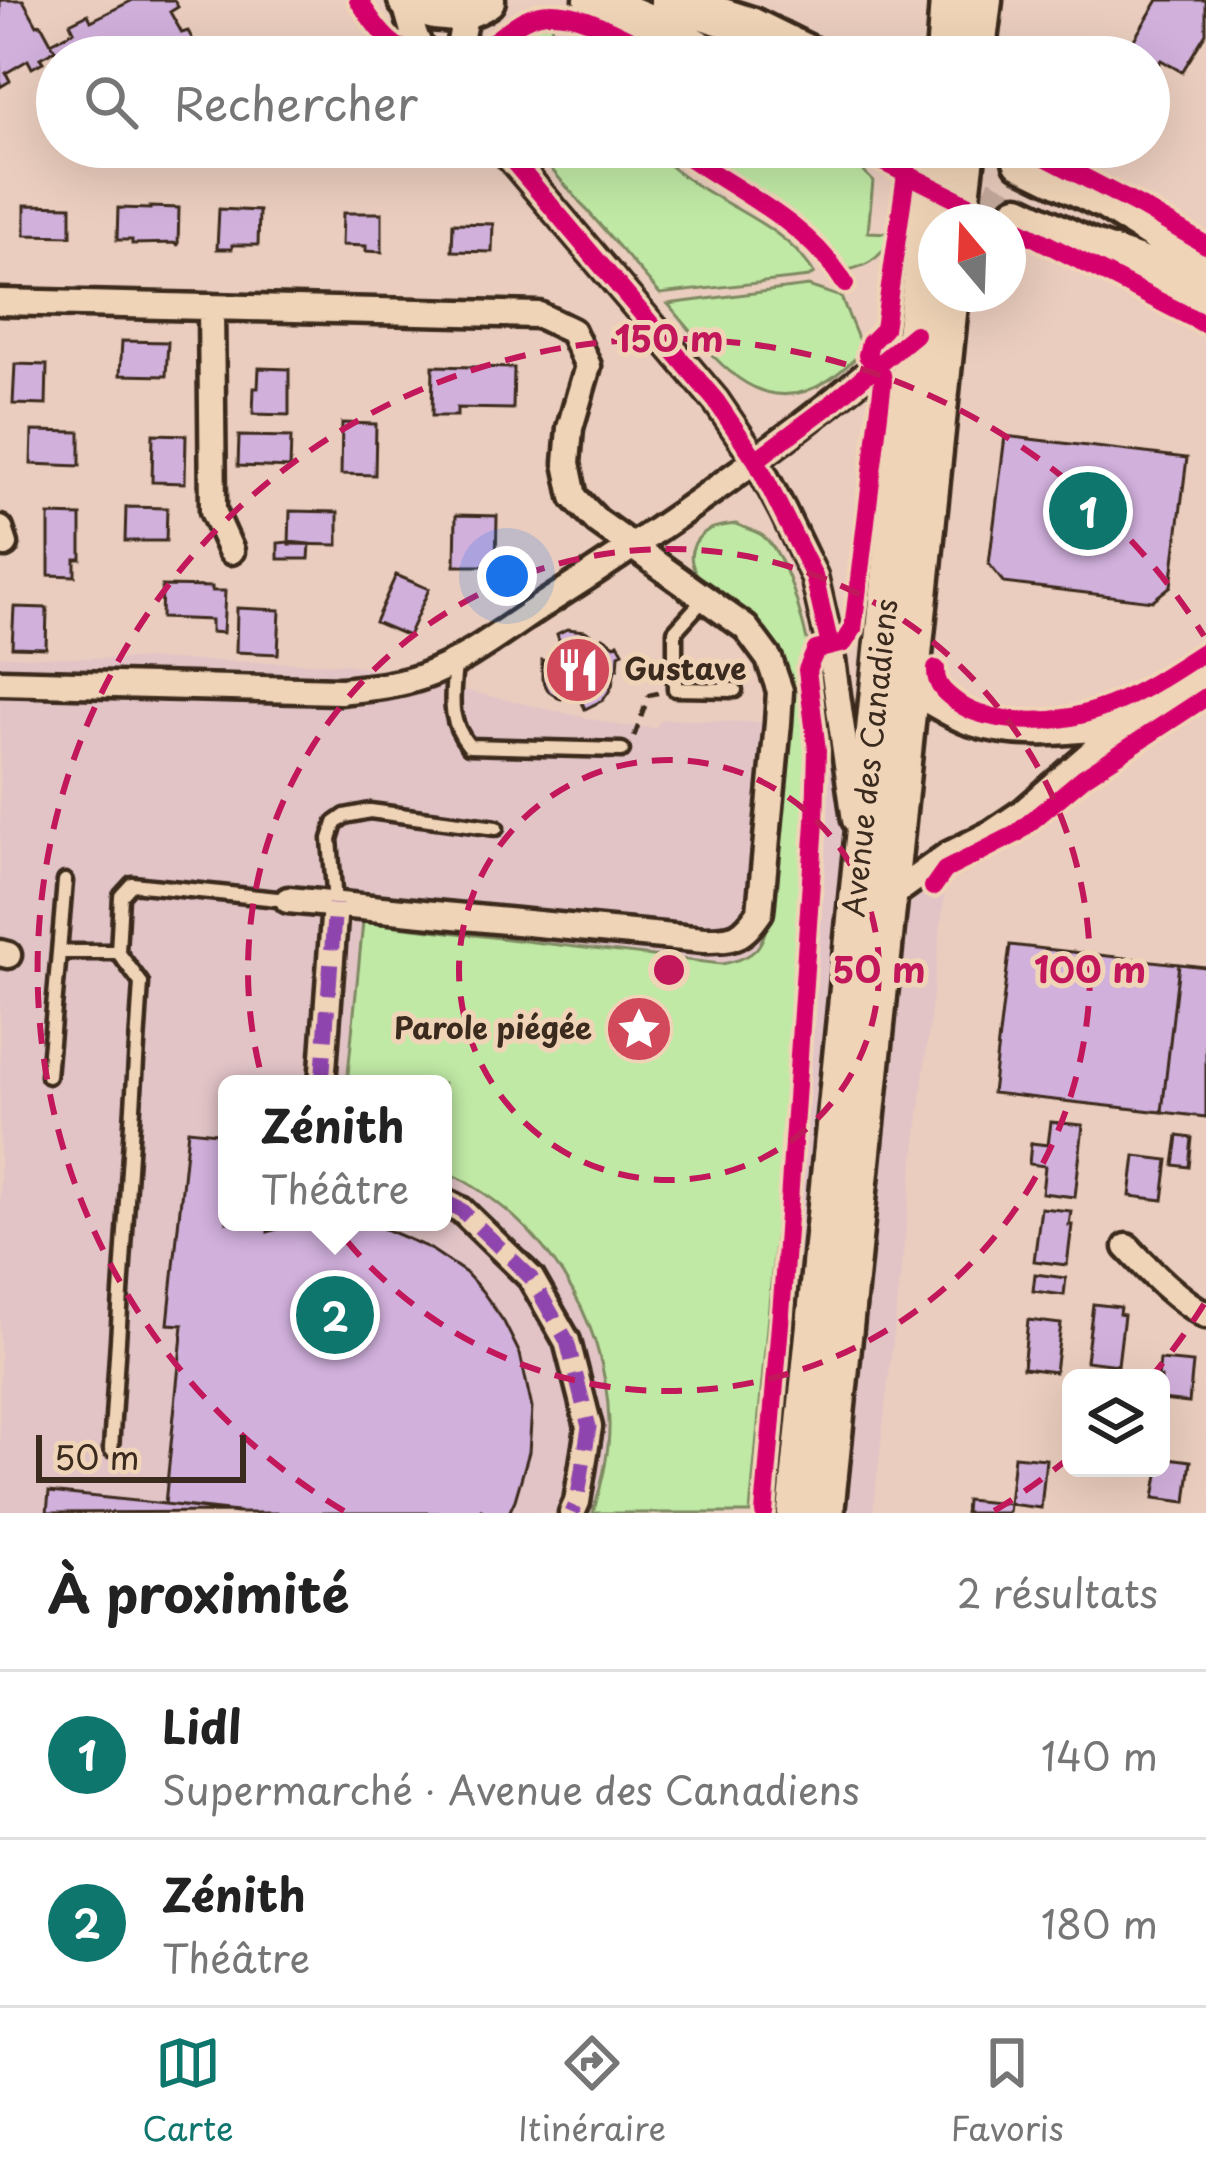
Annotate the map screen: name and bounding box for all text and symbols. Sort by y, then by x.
search box [36,36,1170,168]
text: Rechercher [174,68,418,136]
icon: search [78,69,144,135]
north arrow [918,204,1026,312]
text: 150 m [614,310,724,364]
pin: 1 [1049,466,1127,556]
your location [477,546,537,606]
street label: Avenue des Canadiens [829,596,908,919]
restaurant icon: Gustave [543,635,613,705]
place label: Gustave [624,645,747,690]
text: 50 m [832,941,926,995]
text: 100 m [1034,941,1146,995]
centre of rings [648,949,690,991]
place icon: Parole piégée [604,994,674,1064]
place label: Parole piégée [394,1004,592,1049]
popup [218,1075,452,1231]
text: Zénith [261,1090,405,1158]
text: Théâtre [261,1158,409,1217]
pin: 2 [296,1270,374,1360]
map controls [1062,1369,1170,1477]
button: layers [1062,1369,1170,1477]
scale bar [36,1429,246,1482]
text: 50 m [54,1431,140,1481]
text: À proximité [48,1553,349,1630]
text: 2 résultats [957,1562,1158,1621]
text: Lidl [162,1691,242,1759]
text: 1 [78,1725,96,1784]
text: 140 m [1041,1725,1158,1784]
text: Supermarché · Avenue des Canadiens [162,1759,860,1818]
text: Zénith [162,1859,306,1927]
text: 2 [73,1893,101,1952]
text: 180 m [1041,1893,1158,1952]
text: Théâtre [162,1927,310,1986]
tab: Carte [142,2030,234,2152]
tab: Itinéraire [518,2030,666,2152]
tab: Favoris [950,2030,1064,2152]

